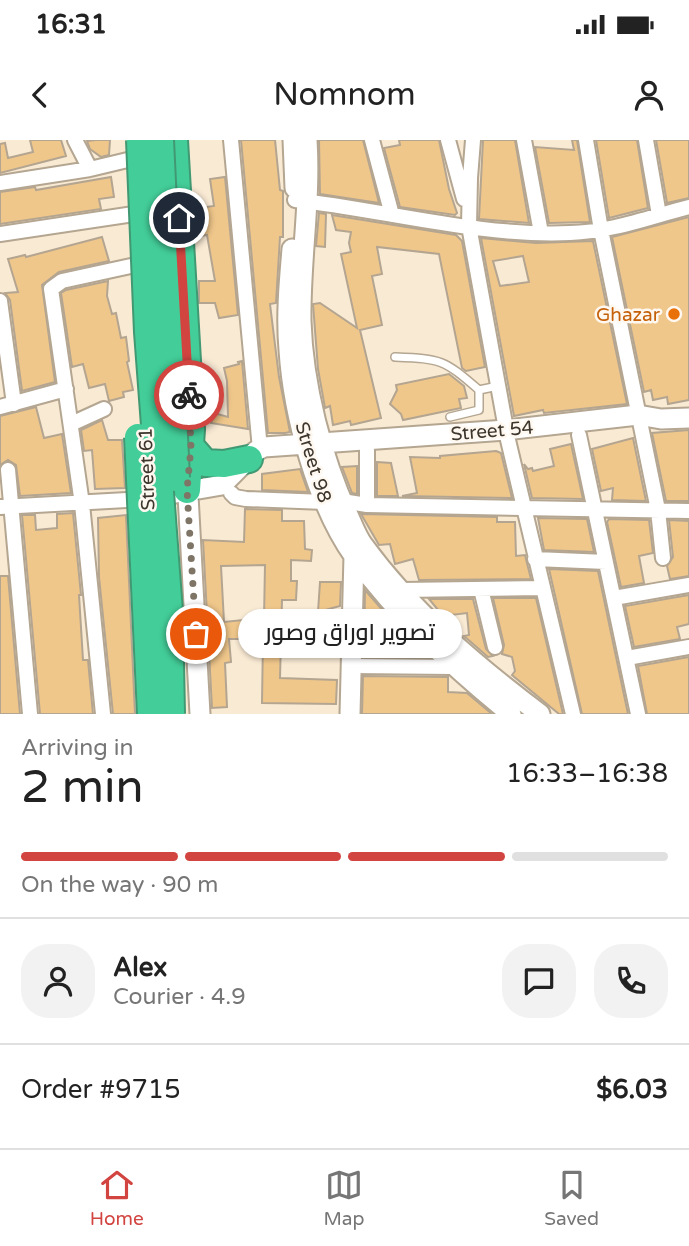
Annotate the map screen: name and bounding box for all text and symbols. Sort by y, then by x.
text: 16:31 [35,9,107,40]
icon: back [21,76,59,114]
text: Nomnom [273,76,416,114]
icon: person [630,76,668,114]
pin [149,188,209,248]
icon: home [160,199,198,237]
place label: Ghazar [596,304,661,326]
marker: Ghazar [666,306,682,322]
courier [154,360,224,430]
icon: bike [170,376,208,414]
street label: Street 54 [450,416,535,446]
street label: Street 98 [290,419,336,505]
street label: Street 61 [135,427,159,511]
pin [166,604,226,664]
callout: تصوير اوراق وصور [238,610,462,658]
icon: bag [177,615,215,653]
text: تصوير اوراق وصور [265,619,435,647]
text: Arriving in [21,734,134,762]
text: 16:33–16:38 [506,758,668,789]
text: 2 min [21,760,144,815]
text: On the way · 90 m [21,871,218,899]
button: person [21,944,95,1018]
button: chat [502,944,576,1018]
button: phone [594,944,668,1018]
text: Alex [113,952,167,983]
text: Courier · 4.9 [113,983,246,1011]
text: Order #9715 [21,1074,181,1105]
text: $6.03 [596,1074,668,1105]
tab: Home [90,1166,144,1230]
tab: Map [323,1166,364,1230]
tab: Saved [544,1166,599,1230]

